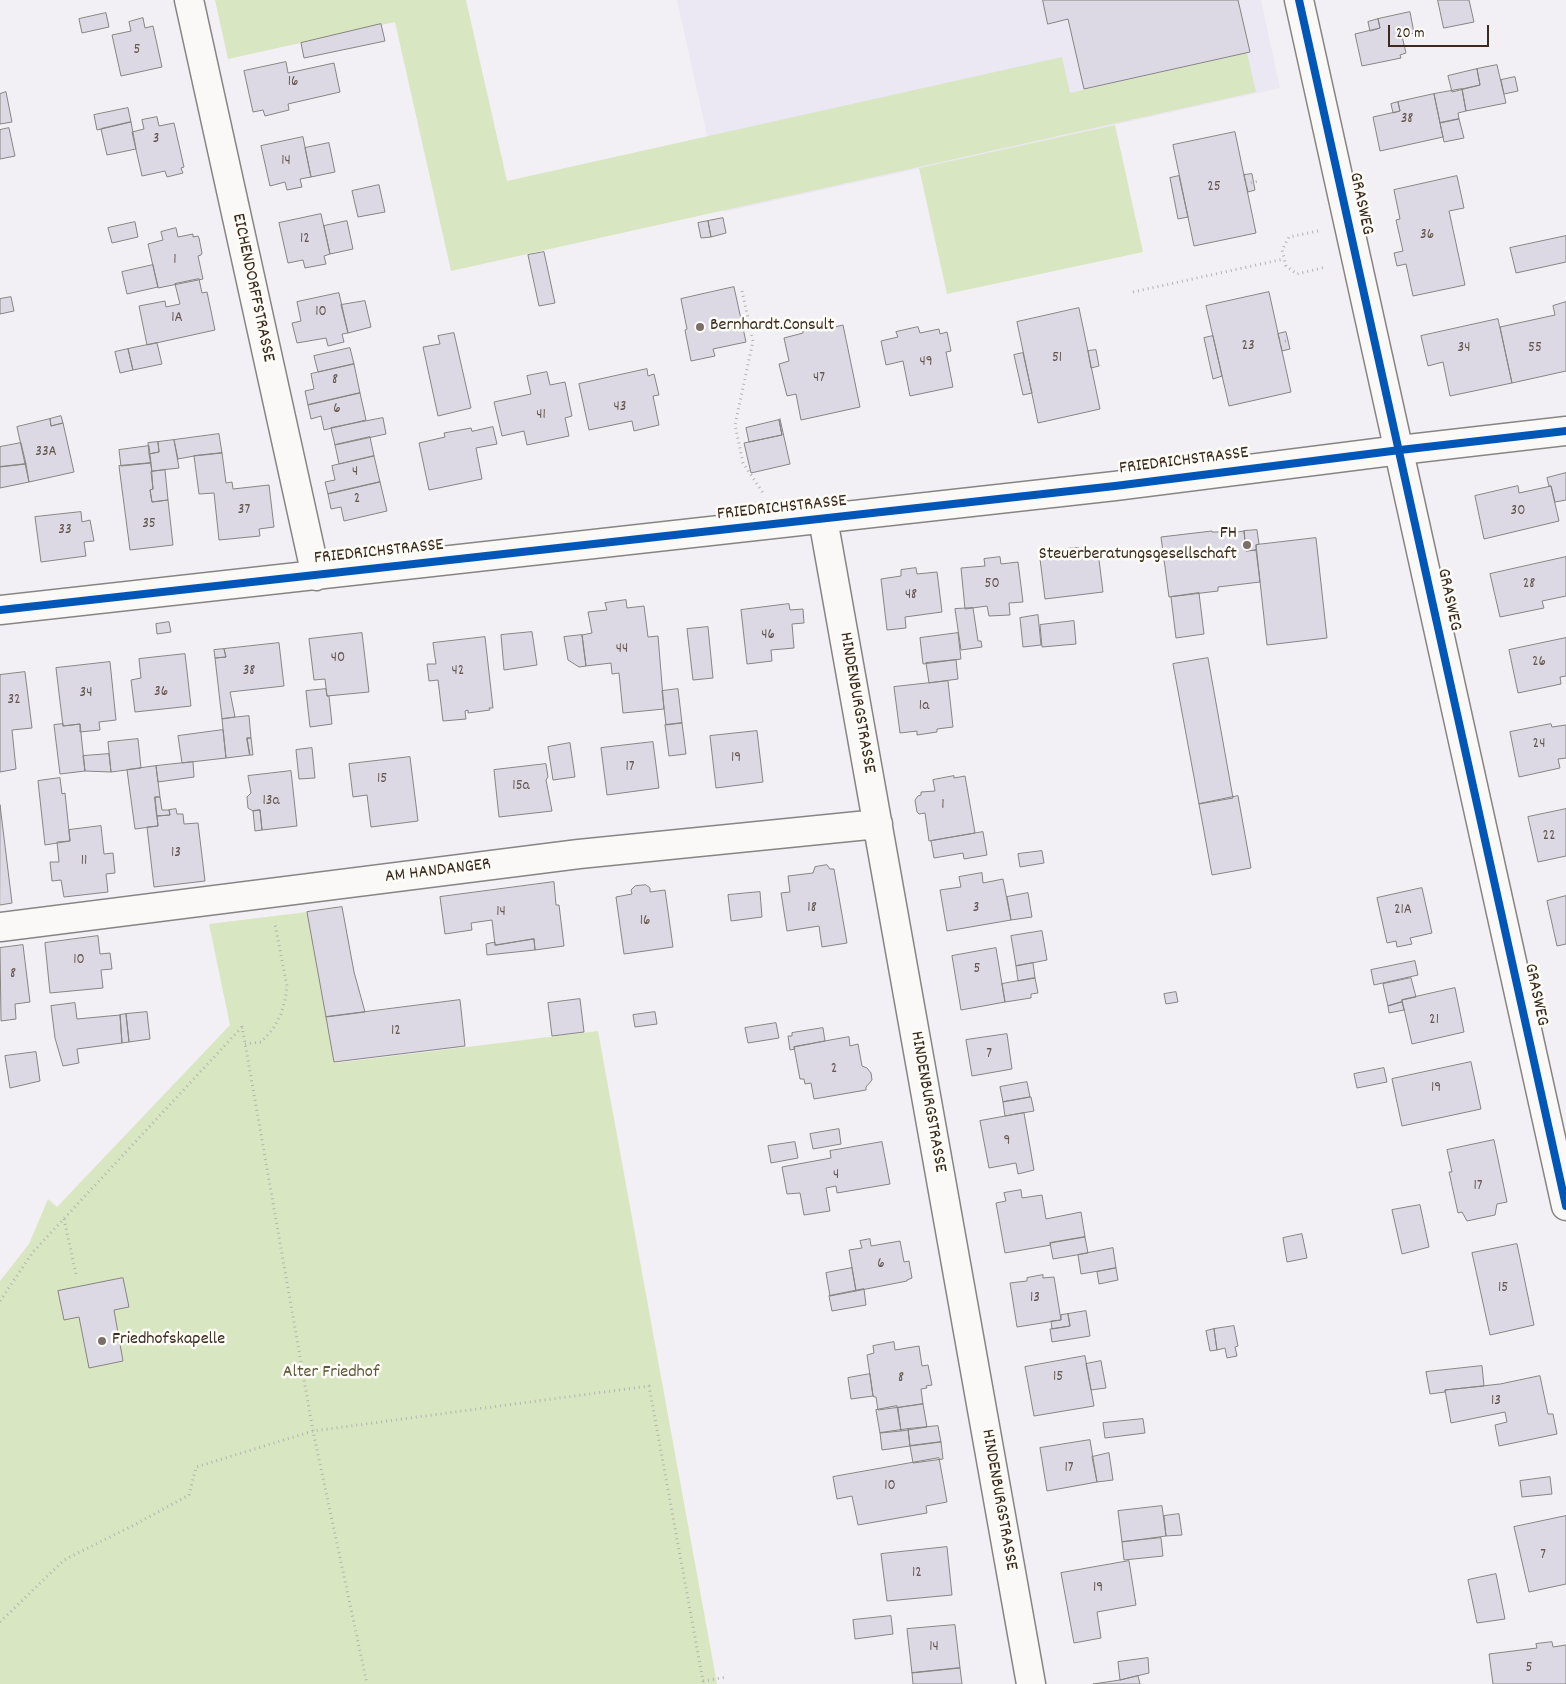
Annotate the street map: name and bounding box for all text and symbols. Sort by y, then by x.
scale bar [1391,15,1492,47]
text: 20 m [1396,23,1424,45]
house number: 5 [134,42,140,60]
house number: 16 [288,74,298,92]
house number: 38 [1401,111,1413,129]
house number: 3 [153,131,159,149]
house number: 14 [281,153,291,171]
street label: GRASWEG [1343,171,1377,237]
house number: 25 [1207,179,1221,197]
street label: EICHENDORFFSTRASSE [226,212,278,364]
house number: 36 [1420,227,1434,245]
house number: 12 [300,231,310,249]
house number: 1 [173,252,177,270]
house number: 10 [315,304,327,322]
house number: 1A [171,310,183,328]
place label: Bernhardt.Consult [710,316,834,338]
marker: Bernhardt.Consult [694,321,706,333]
house number: 23 [1241,338,1255,356]
house number: 34 [1458,340,1470,358]
house number: 55 [1528,340,1542,358]
house number: 51 [1052,350,1062,368]
house number: 49 [919,354,933,372]
house number: 47 [813,370,825,388]
house number: 8 [332,372,338,390]
house number: 43 [614,399,626,417]
house number: 6 [333,401,341,419]
house number: 41 [536,407,546,425]
street label: FRIEDRICHSTRASSE [1118,443,1250,481]
house number: 33A [35,444,57,462]
house number: 4 [352,464,358,482]
house number: 2 [354,491,360,509]
street label: FRIEDRICHSTRASSE [716,491,848,527]
house number: 37 [238,502,250,520]
house number: 30 [1511,503,1525,521]
house number: 35 [142,516,156,534]
house number: 33 [58,522,72,540]
place label: FH Steuerberatungsgesellschaft [1039,524,1237,566]
street label: FRIEDRICHSTRASSE [313,535,445,571]
marker: FH Steuerberatungsgesellschaft [1241,539,1253,551]
street label: GRASWEG [1431,567,1465,633]
house number: 50 [984,576,1000,594]
house number: 28 [1523,576,1535,594]
house number: 48 [905,587,917,605]
house number: 46 [761,627,775,645]
street label: HINDENBURGSTRASSE [833,631,879,775]
house number: 44 [616,641,628,659]
house number: 40 [331,650,345,668]
house number: 26 [1532,654,1546,672]
house number: 38 [243,663,255,681]
house number: 42 [452,663,464,681]
house number: 36 [154,684,168,702]
house number: 34 [80,685,92,703]
house number: 32 [7,692,21,710]
house number: 1a [919,698,929,716]
house number: 24 [1533,736,1545,754]
house number: 19 [731,750,741,768]
house number: 17 [625,759,635,777]
house number: 15 [377,771,387,789]
house number: 15a [512,778,530,796]
house number: 13a [263,793,279,811]
house number: 1 [941,797,945,815]
house number: 22 [1542,828,1556,846]
house number: 13 [171,845,181,863]
house number: 11 [81,853,87,871]
street label: AM HANDANGER [384,855,492,889]
house number: 18 [807,900,817,918]
house number: 3 [973,900,979,918]
house number: 21A [1394,902,1412,920]
house number: 14 [496,904,506,922]
house number: 16 [640,913,650,931]
house number: 10 [73,952,85,970]
house number: 5 [974,961,980,979]
street label: GRASWEG [1518,962,1552,1028]
house number: 8 [10,966,16,984]
house number: 21 [1429,1012,1439,1030]
house number: 12 [391,1023,401,1041]
street label: HINDENBURGSTRASSE [904,1030,950,1174]
house number: 7 [986,1046,992,1064]
house number: 2 [831,1061,837,1079]
house number: 19 [1431,1080,1441,1098]
house number: 9 [1004,1133,1010,1151]
house number: 4 [833,1167,839,1185]
house number: 17 [1473,1178,1483,1196]
house number: 6 [877,1256,885,1274]
house number: 15 [1498,1280,1508,1298]
house number: 13 [1030,1290,1040,1308]
place label: Friedhofskapelle [112,1330,225,1352]
marker: Friedhofskapelle [96,1335,108,1347]
park label: Alter Friedhof [283,1363,379,1385]
house number: 15 [1053,1369,1063,1387]
house number: 8 [898,1370,904,1388]
house number: 13 [1491,1393,1501,1411]
street label: HINDENBURGSTRASSE [975,1428,1021,1572]
house number: 17 [1064,1460,1074,1478]
house number: 10 [884,1478,896,1496]
house number: 7 [1540,1547,1546,1565]
house number: 12 [912,1565,922,1583]
house number: 19 [1093,1580,1103,1598]
house number: 14 [929,1639,939,1657]
house number: 5 [1526,1660,1532,1678]

